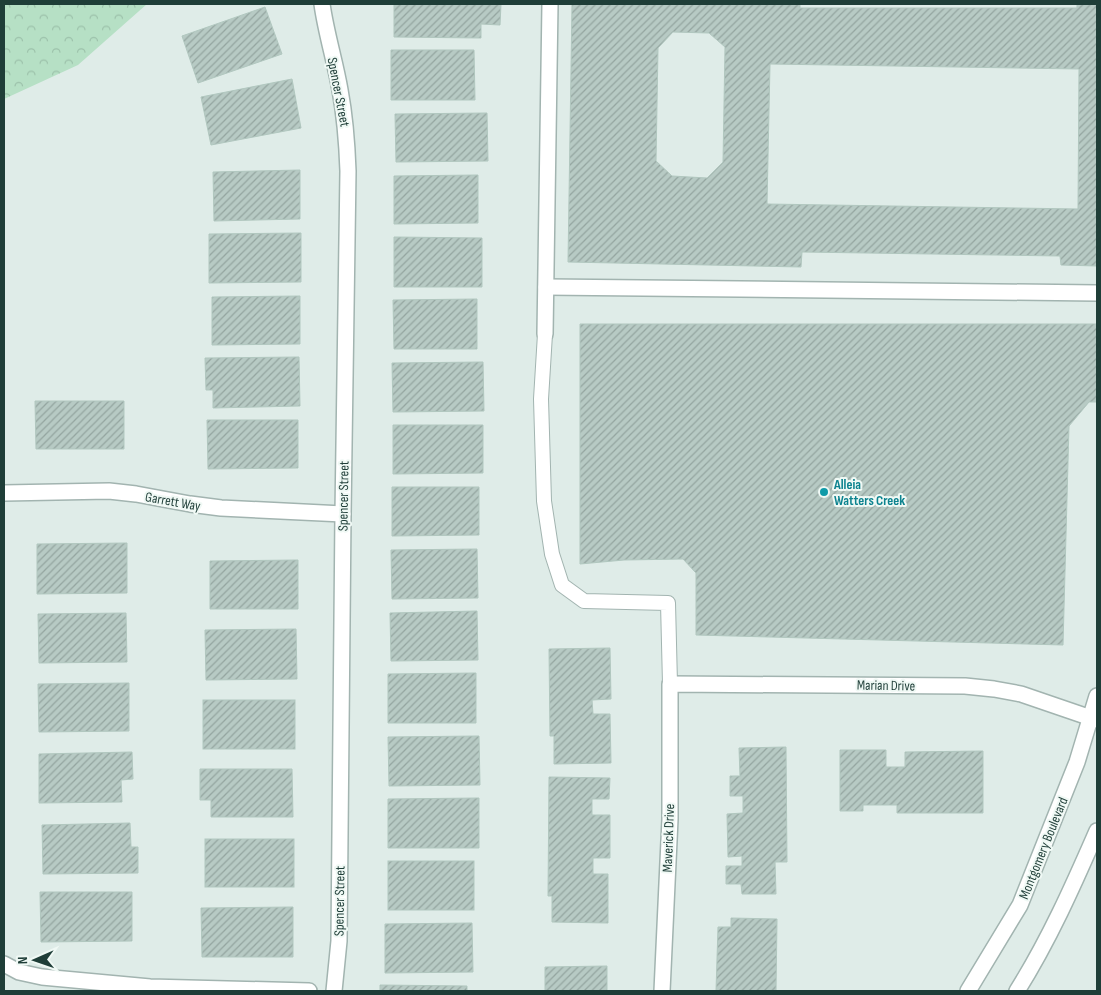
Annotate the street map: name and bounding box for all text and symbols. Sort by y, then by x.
street label: Spencer Street [323,56,354,128]
street label: Spencer Street [334,461,353,531]
place label: Alleia Watters Creek [833,476,905,509]
marker: Alleia Watters Creek [818,486,830,498]
street label: Garrett Way [144,488,202,515]
street label: Marian Drive [857,676,915,695]
street label: Montgomery Boulevard [1015,795,1072,902]
street label: Maverick Drive [659,803,678,873]
street label: Spencer Street [330,866,349,936]
north arrow [10,935,60,985]
text: N [14,956,31,964]

